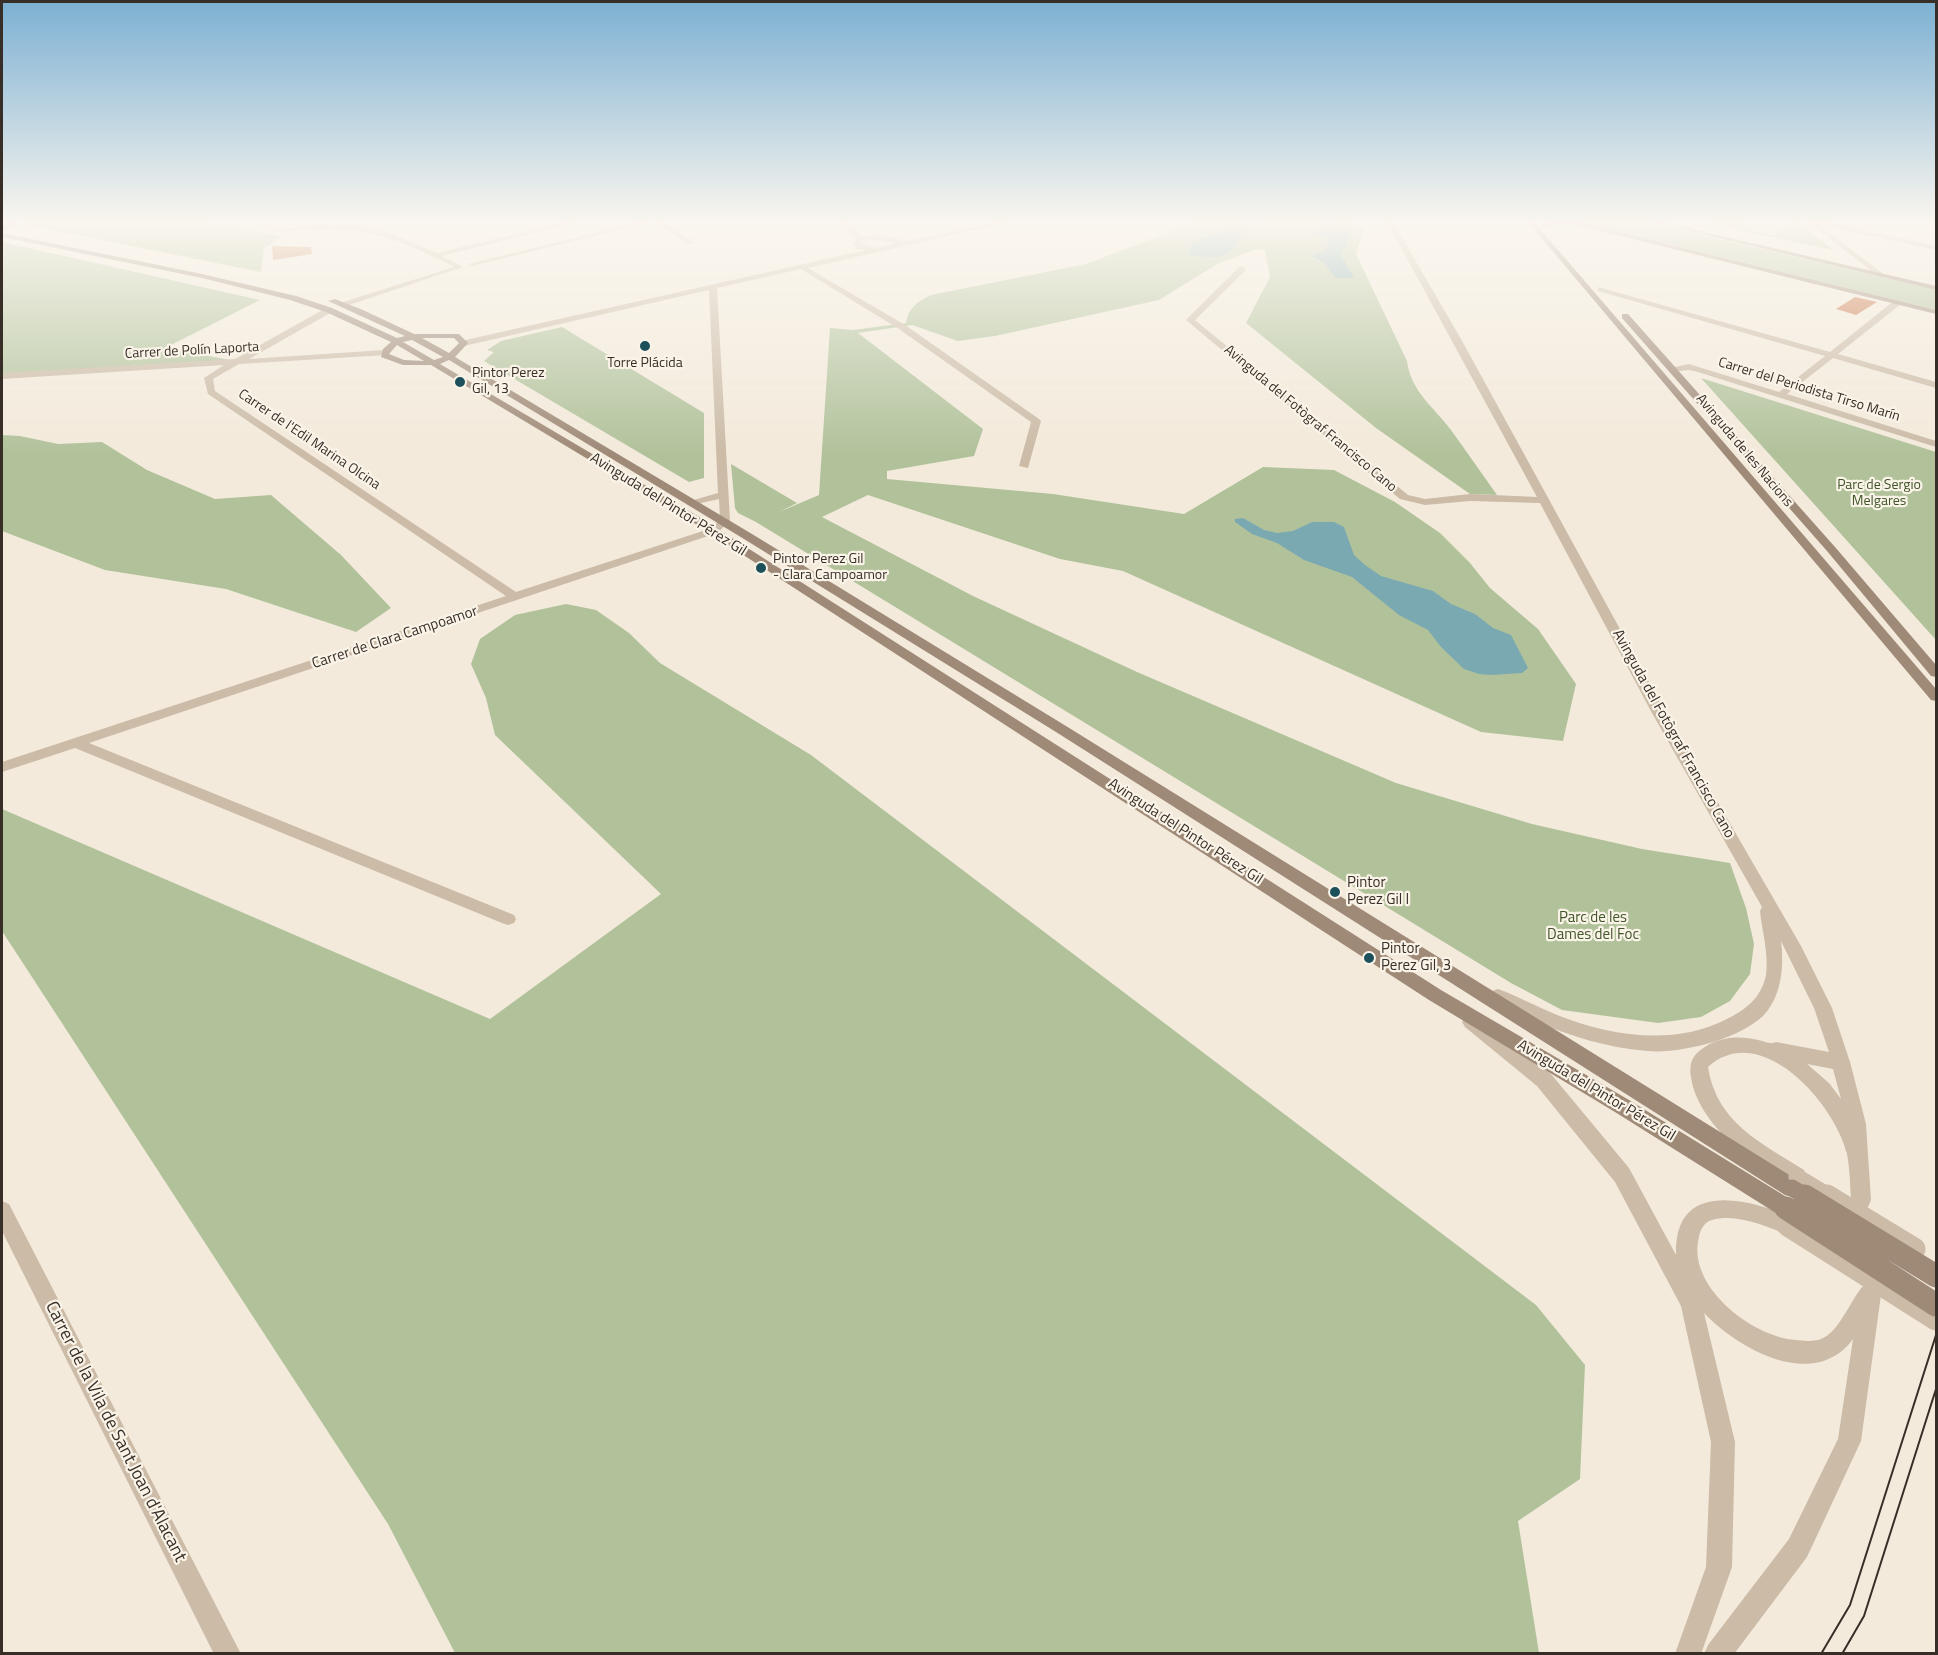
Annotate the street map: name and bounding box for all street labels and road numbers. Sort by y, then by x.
street label: Carrer de Polín Laporta [124,339,260,363]
street label: Avinguda del Fotògraf Francisco Cano [1220,342,1400,496]
street label: Carrer del Periodista Tirso Marín [1716,354,1902,426]
street label: Carrer de l'Edil Marina Olcina [235,386,383,494]
street label: Avinguda de les Nacions [1692,391,1796,511]
street label: Avinguda del Pintor Pérez Gil [587,449,749,561]
street label: Carrer de Clara Campoamor [310,603,480,673]
street label: Avinguda del Fotògraf Francisco Cano [1608,627,1738,841]
street label: Avinguda del Pintor Pérez Gil [1104,775,1266,889]
street label: Avinguda del Pintor Pérez Gil [1514,1037,1678,1145]
street label: Carrer de la Vila de Sant Joan d'Alacant [40,1298,190,1566]

